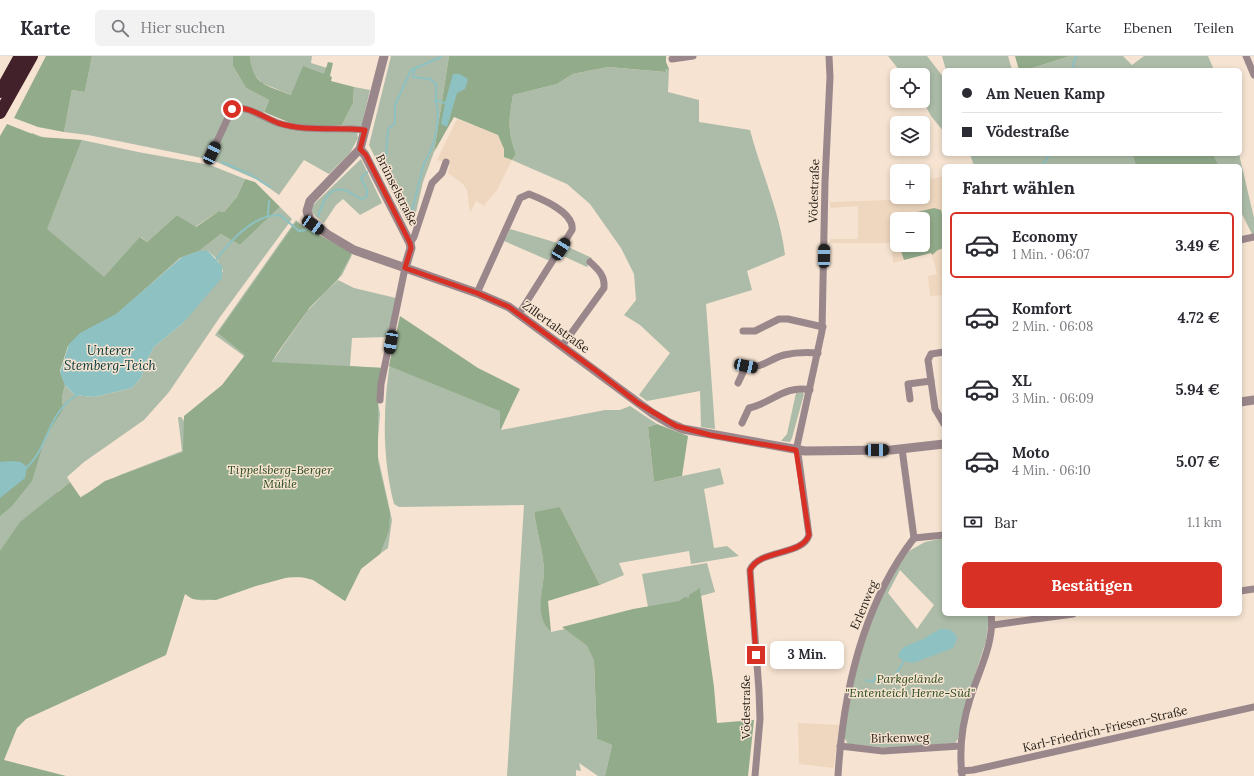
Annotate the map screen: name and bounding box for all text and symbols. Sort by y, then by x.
search box [95,10,375,46]
text: Karte [20,16,71,40]
icon: search [109,17,131,39]
text: Hier suchen [141,18,225,37]
text: Karte [1065,19,1101,37]
text: Ebenen [1123,19,1172,37]
text: Teilen [1194,19,1234,37]
map controls [890,68,930,252]
button: locate [890,68,930,108]
text: Am Neuen Kamp [986,84,1105,103]
route start [223,100,241,118]
button: layers [890,116,930,156]
text: Vödestraße [986,122,1069,141]
car [201,140,223,166]
street label: Brünselstraße [373,151,422,229]
street label: Vödestraße [805,158,822,224]
button: + [890,164,930,204]
text: Fahrt wählen [962,176,1075,199]
button: − [890,212,930,252]
car [300,213,326,237]
icon: car [964,227,1000,263]
text: Economy [1012,227,1077,246]
car [550,236,572,262]
text: 3.49 € [1175,236,1220,255]
car [818,244,830,268]
text: 1 Min. · 06:07 [1012,246,1090,263]
street label: Zillertalstraße [520,297,593,356]
icon: car [964,299,1000,335]
text: Komfort [1012,299,1072,318]
text: 4.72 € [1178,308,1220,327]
text: 2 Min. · 06:08 [1012,318,1093,335]
car [383,329,399,355]
water label: Unterer Stemberg-Teich [64,342,157,374]
car [733,358,759,374]
icon: car [964,371,1000,407]
text: XL [1012,371,1032,390]
text: 5.94 € [1175,380,1220,399]
text: 3 Min. · 06:09 [1012,390,1094,407]
icon: car [964,443,1000,479]
text: Moto [1012,443,1049,462]
car [865,444,889,456]
text: 5.07 € [1176,452,1220,471]
park label: Tippelsberg-Berger Mühle [228,462,333,491]
text: 4 Min. · 06:10 [1012,462,1091,479]
icon: cash [962,511,984,533]
text: Bar [994,513,1018,532]
text: 1.1 km [1187,514,1222,531]
button: Bestätigen [962,562,1222,608]
street label: Erlenweg [846,578,881,632]
callout: 3 Min. [770,641,844,669]
route end [747,646,765,664]
text: 3 Min. [788,646,826,663]
park label: Parkgelände "Ententeich Herne-Süd" [845,671,975,700]
street label: Vödestraße [738,674,753,740]
street label: Karl-Friedrich-Friesen-Straße [1021,702,1189,755]
street label: Birkenweg [871,729,930,746]

